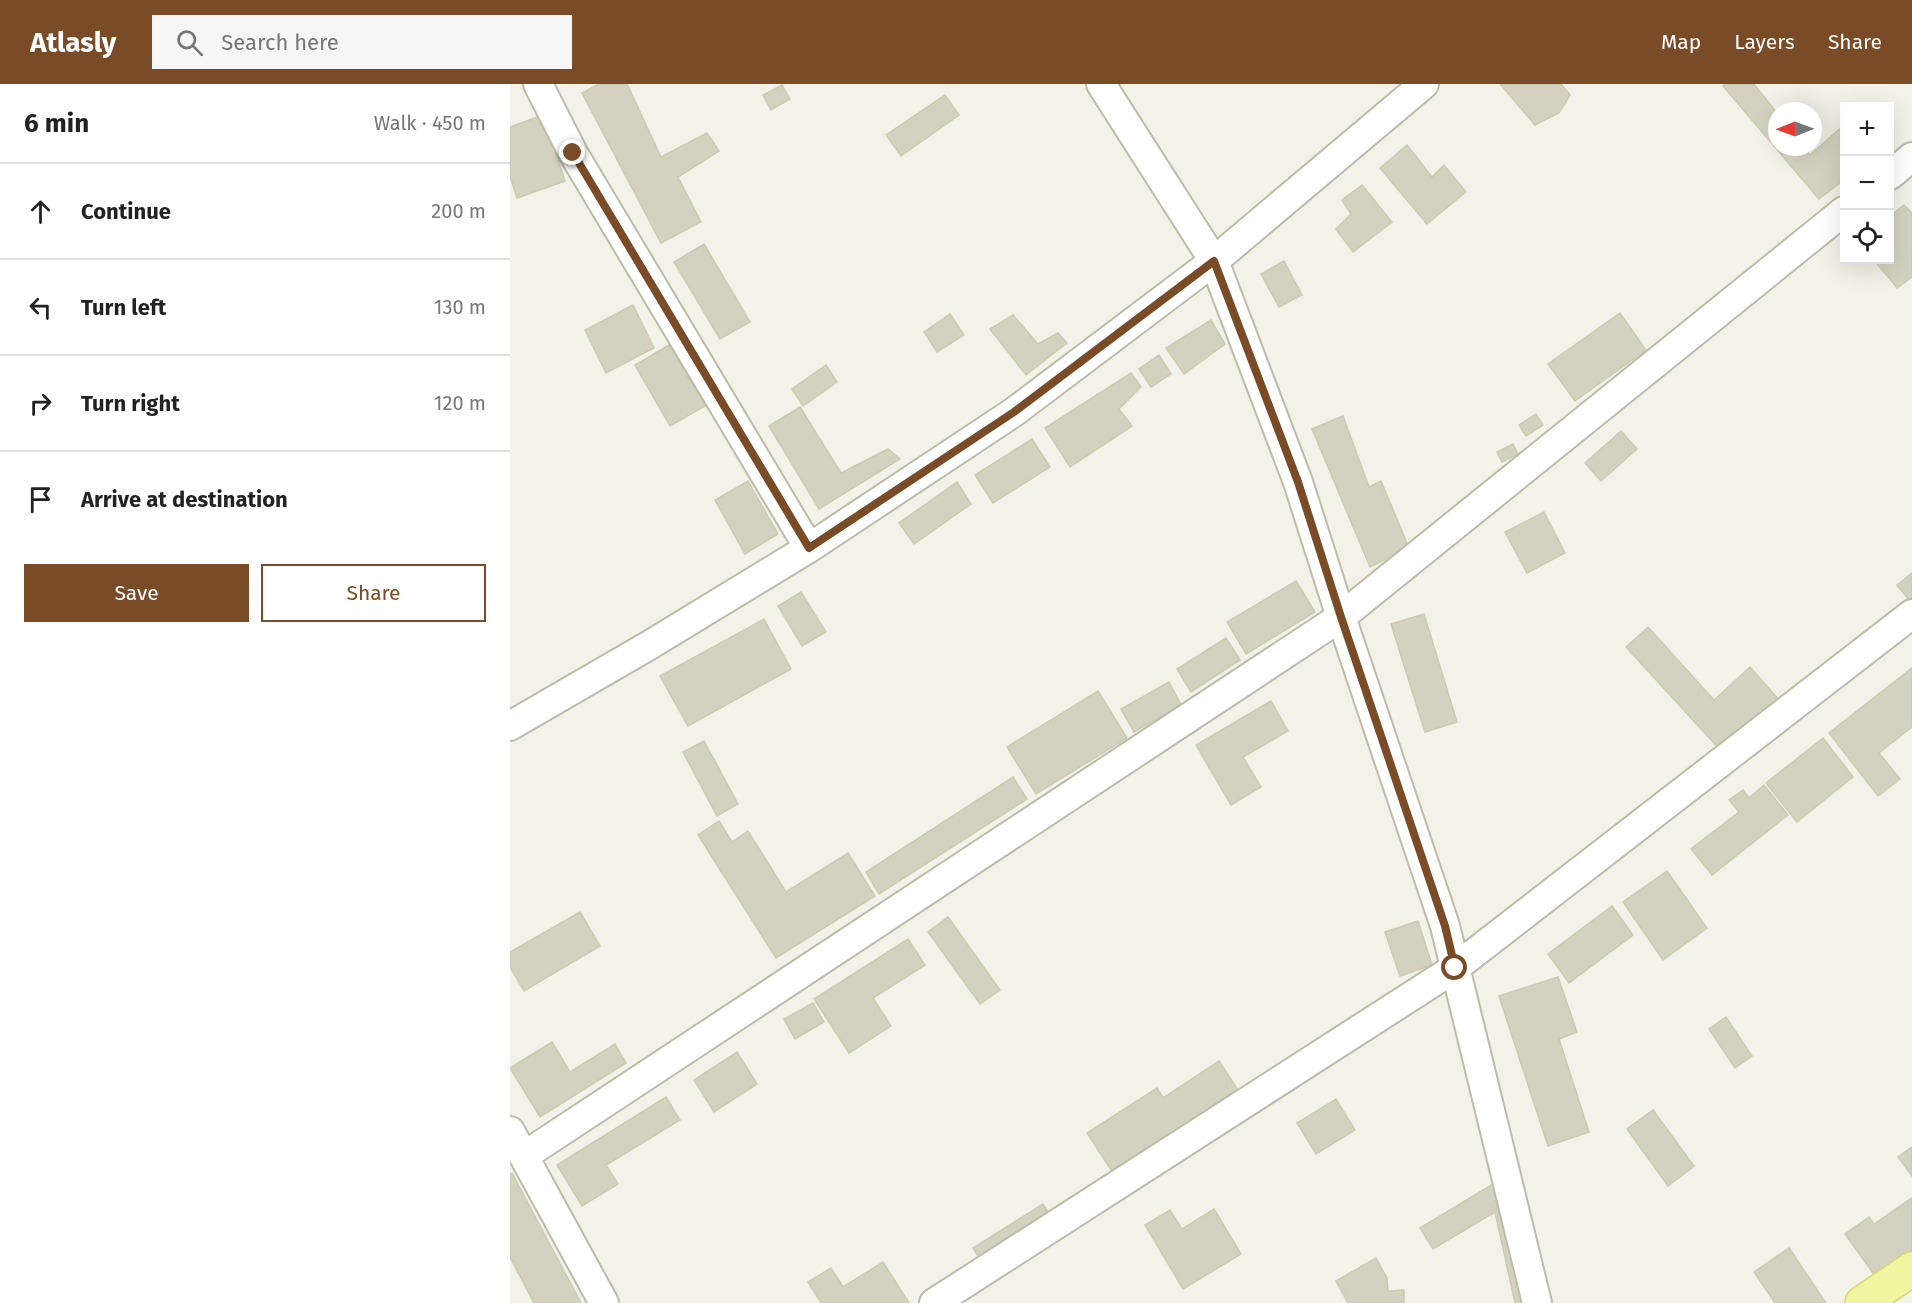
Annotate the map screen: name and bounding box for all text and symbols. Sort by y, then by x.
search box [152,15,572,69]
text: Atlasly [30,26,116,59]
icon: search [173,26,206,59]
text: Search here [221,29,339,56]
text: Map [1661,29,1701,55]
text: Layers [1734,29,1795,55]
text: Share [1828,29,1882,55]
north arrow [1768,102,1822,156]
map controls [1840,102,1894,264]
button: + [1840,102,1894,156]
text: 6 min [24,108,89,139]
text: Walk · 450 m [374,111,486,135]
route end [559,139,585,165]
button: − [1840,156,1894,210]
icon: ahead [24,195,57,228]
text: Continue [81,198,171,225]
text: 200 m [431,199,486,223]
button: locate [1840,210,1894,264]
icon: left [24,291,57,324]
text: Turn left [81,294,166,321]
text: 130 m [434,295,486,319]
icon: right [24,387,57,420]
text: Turn right [81,390,180,417]
text: 120 m [434,391,486,415]
icon: arrive [24,483,57,516]
text: Arrive at destination [81,486,288,513]
button: Save [24,564,249,622]
button: Share [261,564,486,622]
route start [1441,954,1467,980]

